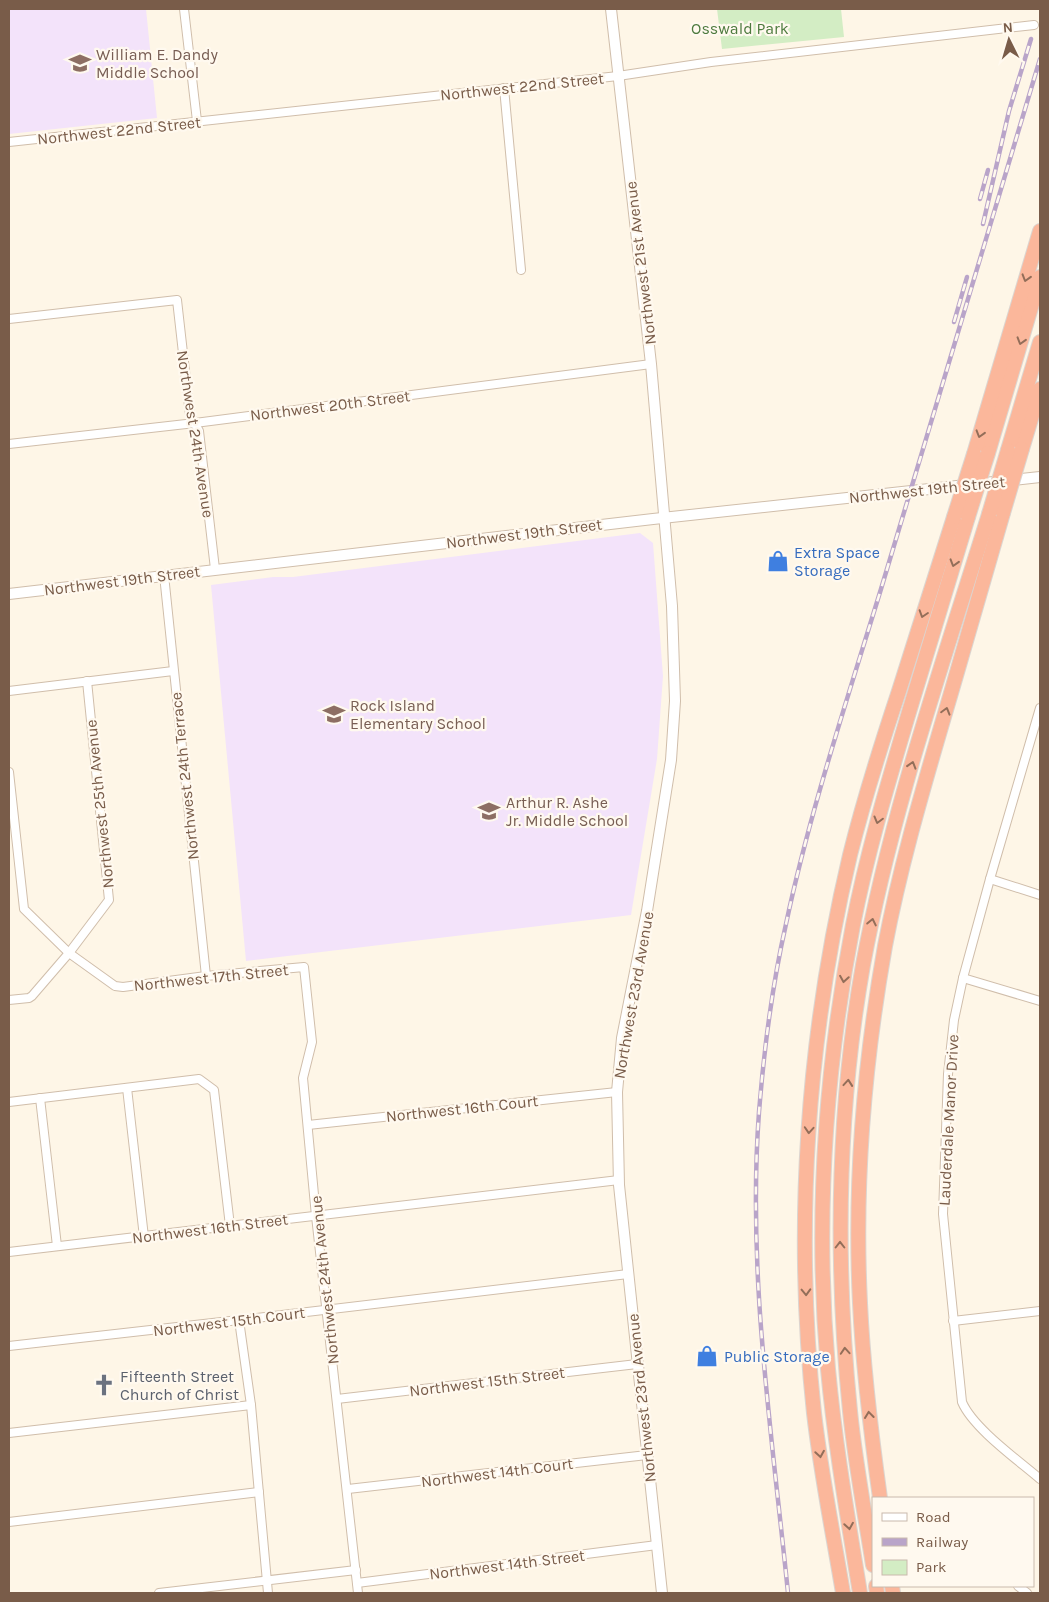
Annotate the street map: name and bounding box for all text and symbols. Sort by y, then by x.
north arrow [984,15,1034,65]
park label: Osswald Park [691,19,789,38]
text: N [1002,19,1014,36]
place label: William E. Dandy Middle School [96,45,219,82]
school or university icon: William E. Dandy Middle School [67,50,93,76]
street label: Northwest 22nd Street [439,68,605,105]
street label: Northwest 22nd Street [36,112,202,149]
street label: Northwest 21st Avenue [621,180,660,346]
one-way arrow [1022,273,1032,282]
one-way arrow [1017,336,1027,344]
street label: Northwest 24th Avenue [173,349,218,519]
street label: Northwest 20th Street [249,386,411,425]
one-way arrow [975,429,985,437]
street label: Northwest 19th Street [848,472,1006,507]
street label: Northwest 19th Street [445,514,603,553]
place label: Extra Space Storage [794,543,880,580]
shop icon: Extra Space Storage [765,548,791,574]
one-way arrow [949,559,959,567]
street label: Northwest 19th Street [43,561,201,600]
one-way arrow [919,609,929,617]
street label: Northwest 24th Terrace [166,691,203,861]
place label: Rock Island Elementary School [350,696,486,733]
school or university icon: Rock Island Elementary School [321,701,347,727]
one-way arrow [940,708,950,716]
street label: Northwest 25th Avenue [81,719,118,889]
one-way arrow [907,761,917,770]
place label: Arthur R. Ashe Jr. Middle School [506,793,628,830]
school or university icon: Arthur R. Ashe Jr. Middle School [476,798,502,824]
one-way arrow [873,815,884,824]
street label: Northwest 23rd Avenue [609,910,658,1080]
one-way arrow [866,918,876,927]
street label: Northwest 17th Street [133,960,289,995]
one-way arrow [839,974,849,983]
street label: Lauderdale Manor Drive [935,1034,962,1206]
one-way arrow [842,1079,853,1087]
street label: Northwest 16th Court [385,1091,539,1126]
one-way arrow [803,1126,814,1134]
street label: Northwest 24th Avenue [306,1195,343,1365]
street label: Northwest 16th Street [131,1209,289,1247]
one-way arrow [835,1241,845,1248]
one-way arrow [801,1288,811,1296]
street label: Northwest 15th Court [152,1303,306,1340]
street label: Northwest 23rd Avenue [623,1313,660,1483]
shop icon: Public Storage [694,1343,720,1369]
place label: Public Storage [724,1347,830,1366]
one-way arrow [839,1347,850,1355]
street label: Northwest 15th Street [408,1363,566,1400]
place label: Fifteenth Street Church of Christ [120,1367,239,1404]
church icon: Fifteenth Street Church of Christ [91,1372,117,1398]
one-way arrow [864,1411,875,1419]
one-way arrow [814,1450,825,1458]
street label: Northwest 14th Court [420,1454,574,1491]
legend [872,1497,1034,1587]
text: Road [916,1508,951,1526]
one-way arrow [843,1522,854,1530]
text: Railway [916,1533,968,1551]
street label: Northwest 14th Street [428,1546,586,1583]
text: Park [916,1558,946,1576]

